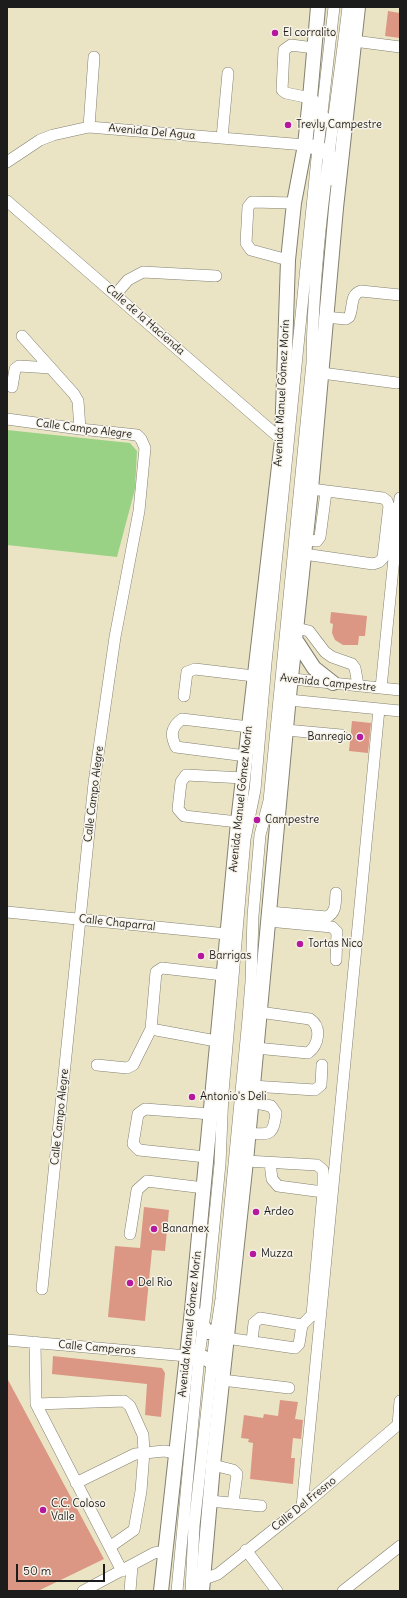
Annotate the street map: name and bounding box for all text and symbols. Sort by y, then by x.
place label: El corralito [283,26,336,40]
marker: El corralito [270,28,280,38]
place label: Trevly Campestre [296,118,382,132]
marker: Trevly Campestre [283,120,293,130]
street label: Avenida Del Agua [108,122,196,142]
street label: Calle de la Hacienda [103,282,187,358]
street label: Avenida Manuel Gómez Morín [272,319,292,467]
street label: Calle Campo Alegre [35,417,133,441]
street label: Avenida Campestre [279,671,377,695]
street label: Avenida Manuel Gómez Morín [227,725,255,873]
place label: Banregio [307,730,352,744]
marker: Banregio [355,732,365,742]
street label: Calle Campo Alegre [82,745,106,843]
place label: Campestre [265,813,319,827]
marker: Campestre [252,815,262,825]
street label: Calle Chaparral [78,912,156,934]
place label: Tortas Nico [308,937,363,951]
marker: Tortas Nico [295,939,305,949]
place label: Barrigas [209,949,251,963]
marker: Barrigas [196,951,206,961]
street label: Calle Campo Alegre [48,1068,72,1166]
place label: Antonio's Deli [200,1090,266,1104]
marker: Antonio's Deli [187,1092,197,1102]
place label: Ardeo [264,1205,294,1219]
marker: Ardeo [251,1207,261,1217]
place label: Banamex [162,1222,209,1236]
marker: Banamex [149,1224,159,1234]
place label: Muzza [261,1247,293,1261]
marker: Muzza [248,1249,258,1259]
street label: Avenida Manuel Gómez Morín [176,1250,204,1398]
place label: Del Rio [138,1276,172,1290]
marker: Del Rio [125,1278,135,1288]
street label: Calle Camperos [58,1338,136,1358]
street label: Calle Del Fresno [269,1474,339,1534]
place label: C.C. Coloso Valle [51,1497,106,1523]
marker: C.C. Coloso Valle [38,1505,48,1515]
scale bar [18,1556,107,1582]
text: 50 m [23,1563,51,1578]

